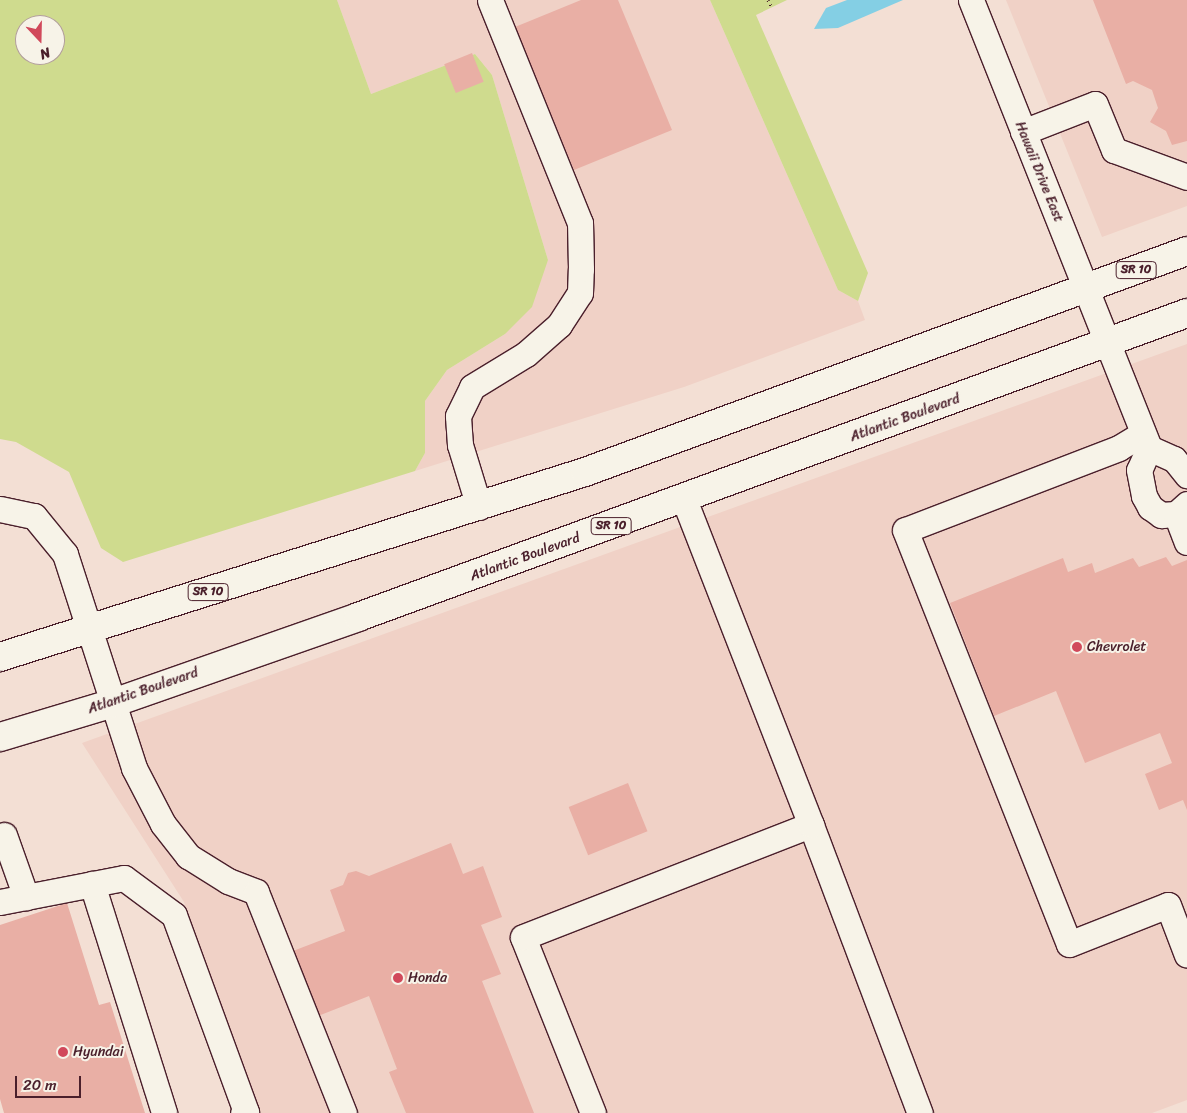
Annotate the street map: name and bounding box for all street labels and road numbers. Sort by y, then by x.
street label: Hawaii Drive East [1011,119,1067,225]
road number: SR 10 [1115,260,1157,280]
street label: Atlantic Boulevard [848,390,962,446]
road number: SR 10 [590,516,632,536]
street label: Atlantic Boulevard [468,529,582,585]
road number: SR 10 [187,582,229,602]
street label: Atlantic Boulevard [86,664,200,718]

